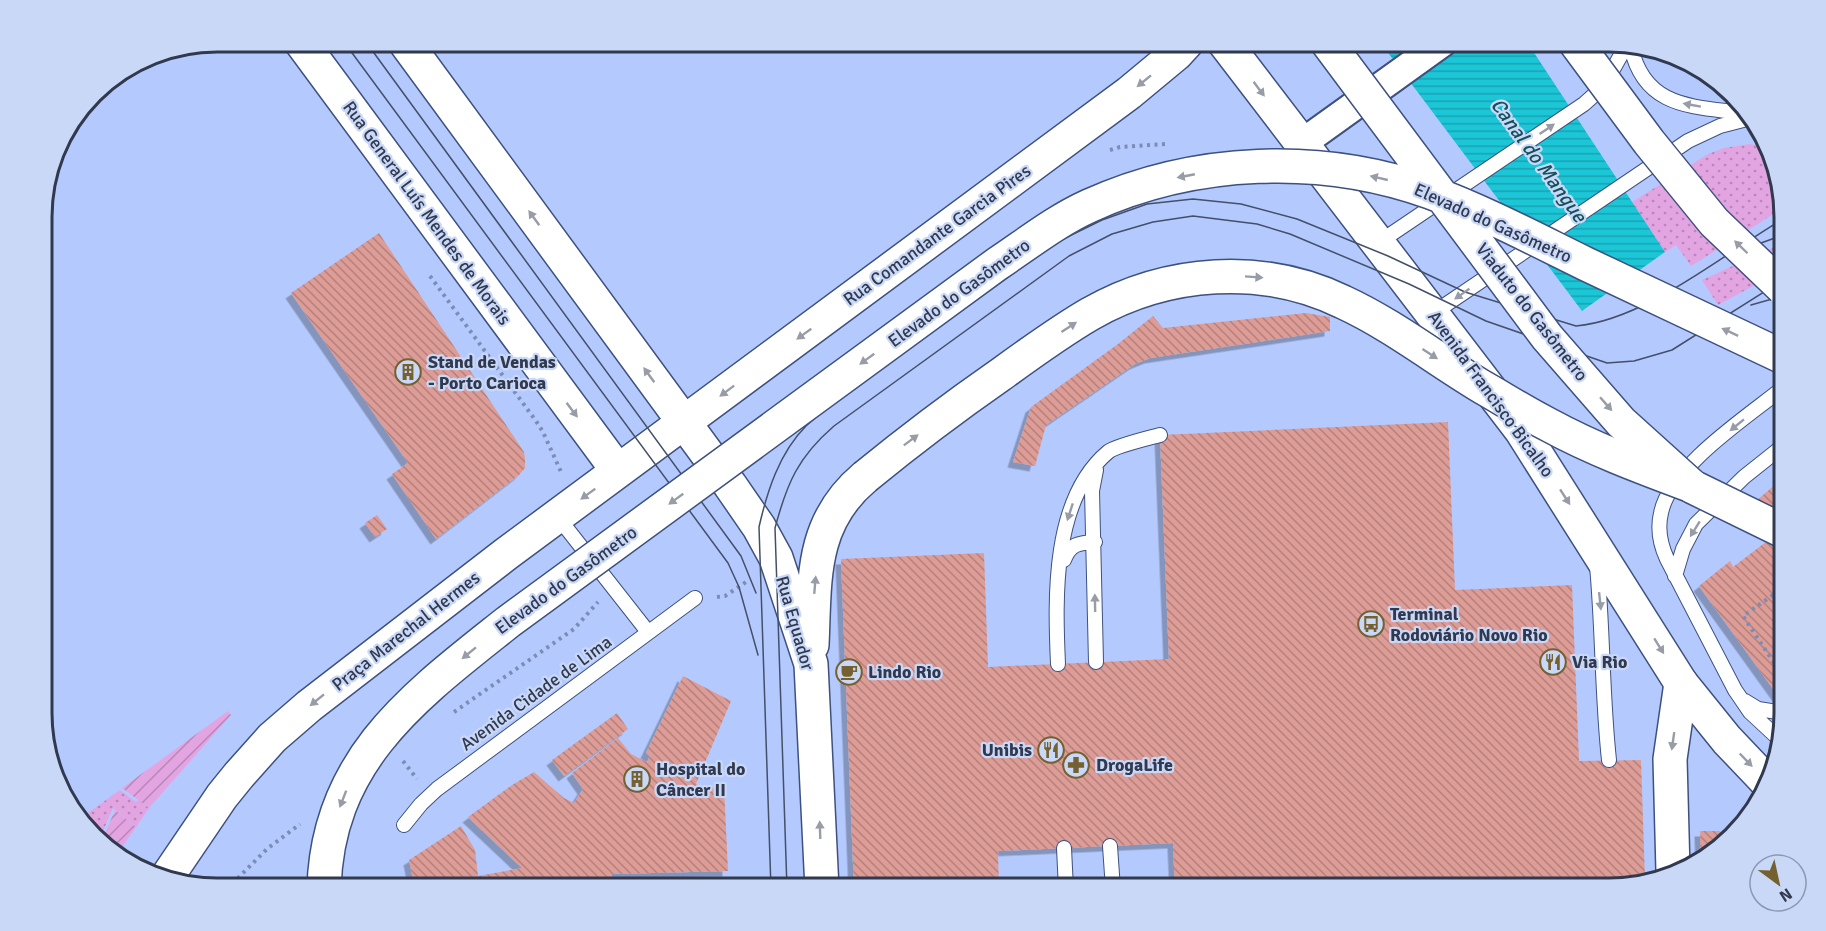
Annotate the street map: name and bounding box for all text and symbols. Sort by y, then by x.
one-way arrow [1136,75,1151,87]
one-way arrow [1252,81,1264,96]
water label: Canal do Mangue [1485,93,1593,228]
street label: Rua General Luís Mendes de Morais [338,97,516,329]
one-way arrow [1682,100,1701,109]
one-way arrow [1539,124,1555,135]
street label: Rua Comandante Garcia Pires [839,160,1035,310]
one-way arrow [1176,172,1195,181]
one-way arrow [1369,173,1388,182]
street label: Elevado do Gasômetro [1411,178,1575,268]
one-way arrow [528,211,540,227]
street label: Elevado do Gasômetro [884,234,1034,352]
street label: Viaduto do Gasômetro [1471,239,1593,385]
one-way arrow [1733,240,1748,254]
one-way arrow [1245,272,1264,282]
one-way arrow [1454,288,1470,300]
street label: Avenida Francisco Bicalho [1423,306,1559,482]
one-way arrow [1061,321,1077,333]
one-way arrow [796,327,811,339]
one-way arrow [1720,327,1738,337]
one-way arrow [1422,349,1439,360]
place label: Stand de Vendas - Porto Carioca [428,351,556,394]
one-way arrow [860,353,876,365]
building icon: Stand de Vendas - Porto Carioca [393,357,423,387]
one-way arrow [643,368,655,384]
one-way arrow [719,384,735,397]
one-way arrow [1599,396,1612,411]
one-way arrow [566,402,578,418]
one-way arrow [1730,418,1745,430]
one-way arrow [903,435,918,447]
one-way arrow [580,488,596,500]
one-way arrow [1559,488,1570,505]
one-way arrow [668,493,684,505]
one-way arrow [1065,503,1074,521]
street label: Elevado do Gasômetro [491,521,641,639]
one-way arrow [1689,521,1700,537]
street label: Praça Marechal Hermes [328,566,484,696]
street label: Rua Equador [771,573,819,673]
one-way arrow [810,575,820,594]
one-way arrow [1595,592,1605,611]
one-way arrow [1091,594,1100,613]
place label: Terminal Rodoviário Novo Rio [1390,603,1548,646]
bus stop icon: Terminal Rodoviário Novo Rio [1356,609,1386,639]
street label: Avenida Cidade de Lima [456,631,616,755]
one-way arrow [1653,638,1664,655]
one-way arrow [462,646,477,659]
restaurant icon: Via Rio [1538,647,1568,677]
place label: Via Rio [1572,651,1627,673]
cafe icon: Lindo Rio [834,657,864,687]
place label: Lindo Rio [868,661,941,683]
one-way arrow [309,693,324,705]
one-way arrow [1668,732,1677,751]
restaurant icon: Unibis [1036,735,1066,765]
place label: Unibis [982,739,1032,761]
pharmacy icon: DrogaLife [1061,750,1091,780]
one-way arrow [1739,752,1753,767]
place label: DrogaLife [1096,754,1173,776]
place label: Hospital do Câncer II [656,758,745,801]
building icon: Hospital do Câncer II [622,764,652,794]
one-way arrow [338,790,348,808]
one-way arrow [816,821,825,840]
north arrow [1748,853,1808,913]
text: N [1776,883,1796,906]

